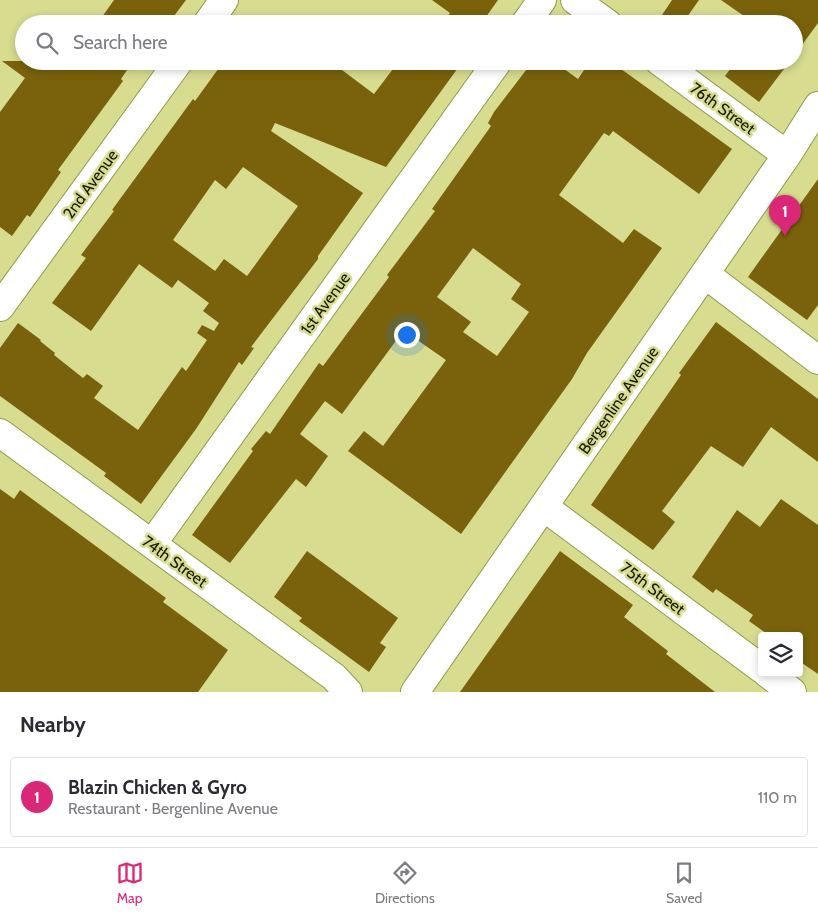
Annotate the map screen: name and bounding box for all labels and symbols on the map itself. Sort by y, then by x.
street label: 76th Street [687,79,759,139]
street label: 2nd Avenue [59,146,122,222]
pin: 1 [769,195,801,236]
street label: 1st Avenue [297,269,354,338]
your location [394,322,420,348]
street label: Bergenline Avenue [574,343,662,458]
street label: 74th Street [139,532,211,592]
street label: 75th Street [617,558,689,619]

